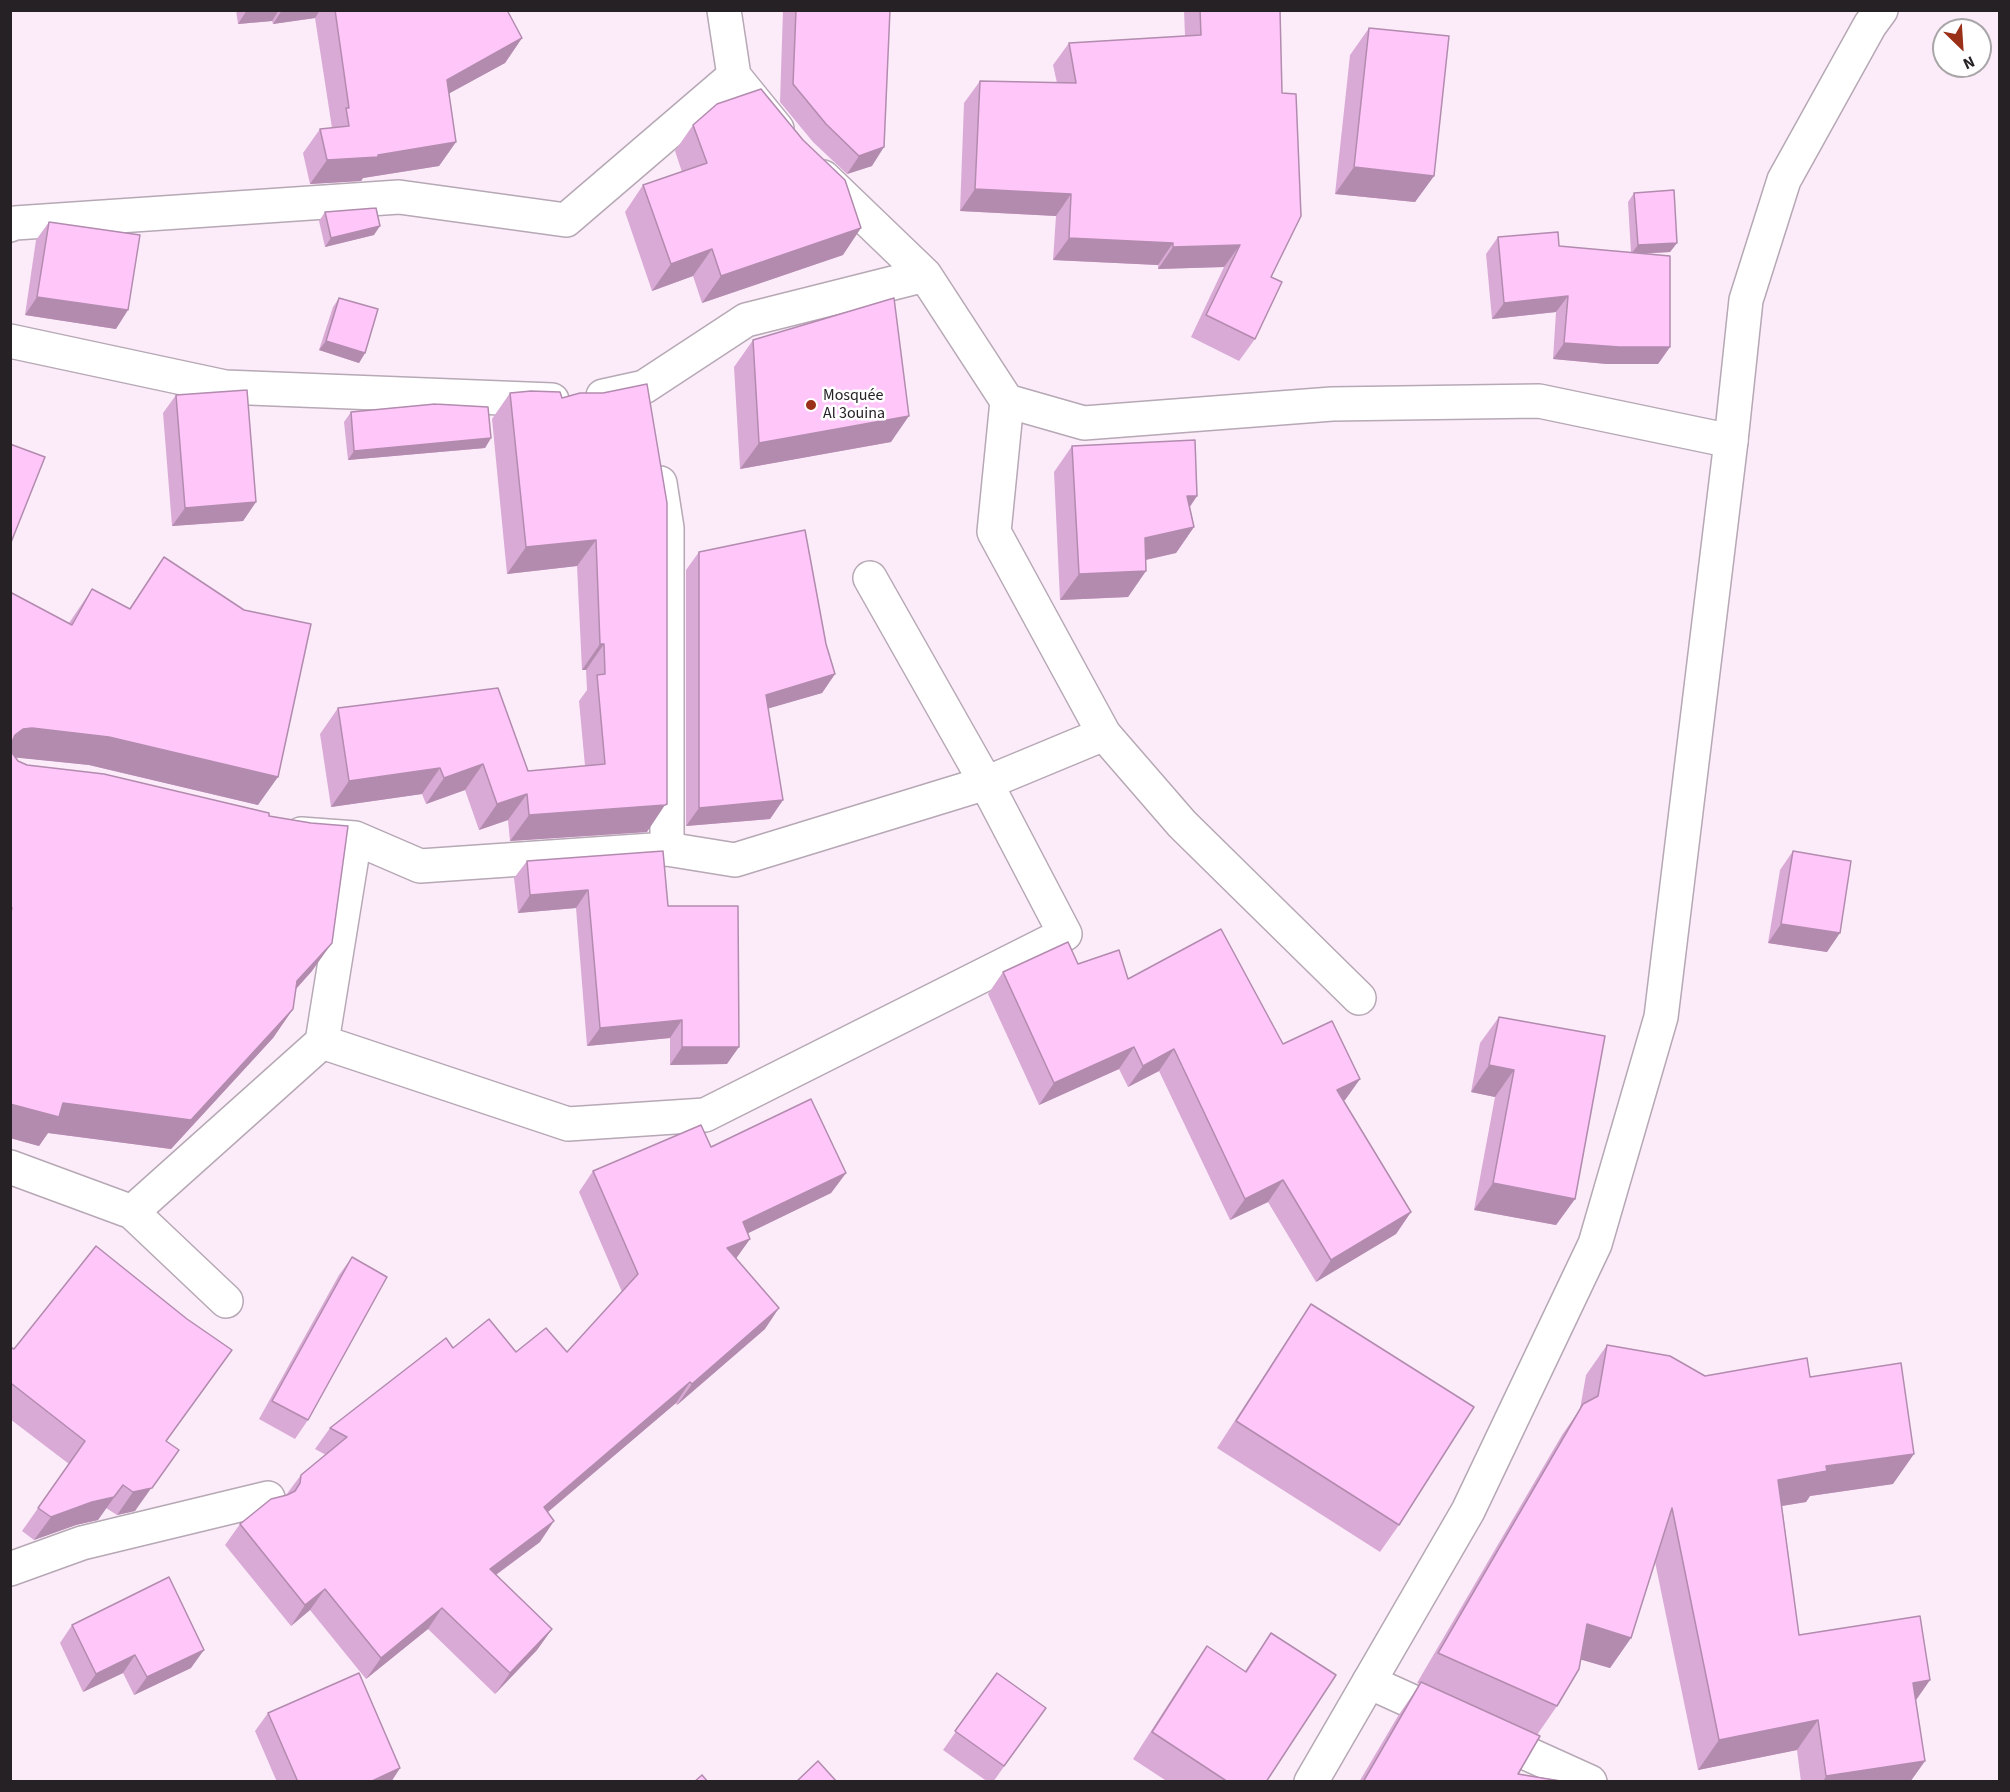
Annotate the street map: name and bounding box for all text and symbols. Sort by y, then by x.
north arrow [1932,18,1992,78]
text: N [1959,50,1978,75]
place label: Mosquée Al 3ouina [823,386,885,424]
marker: Mosquée Al 3ouina [804,398,818,412]

